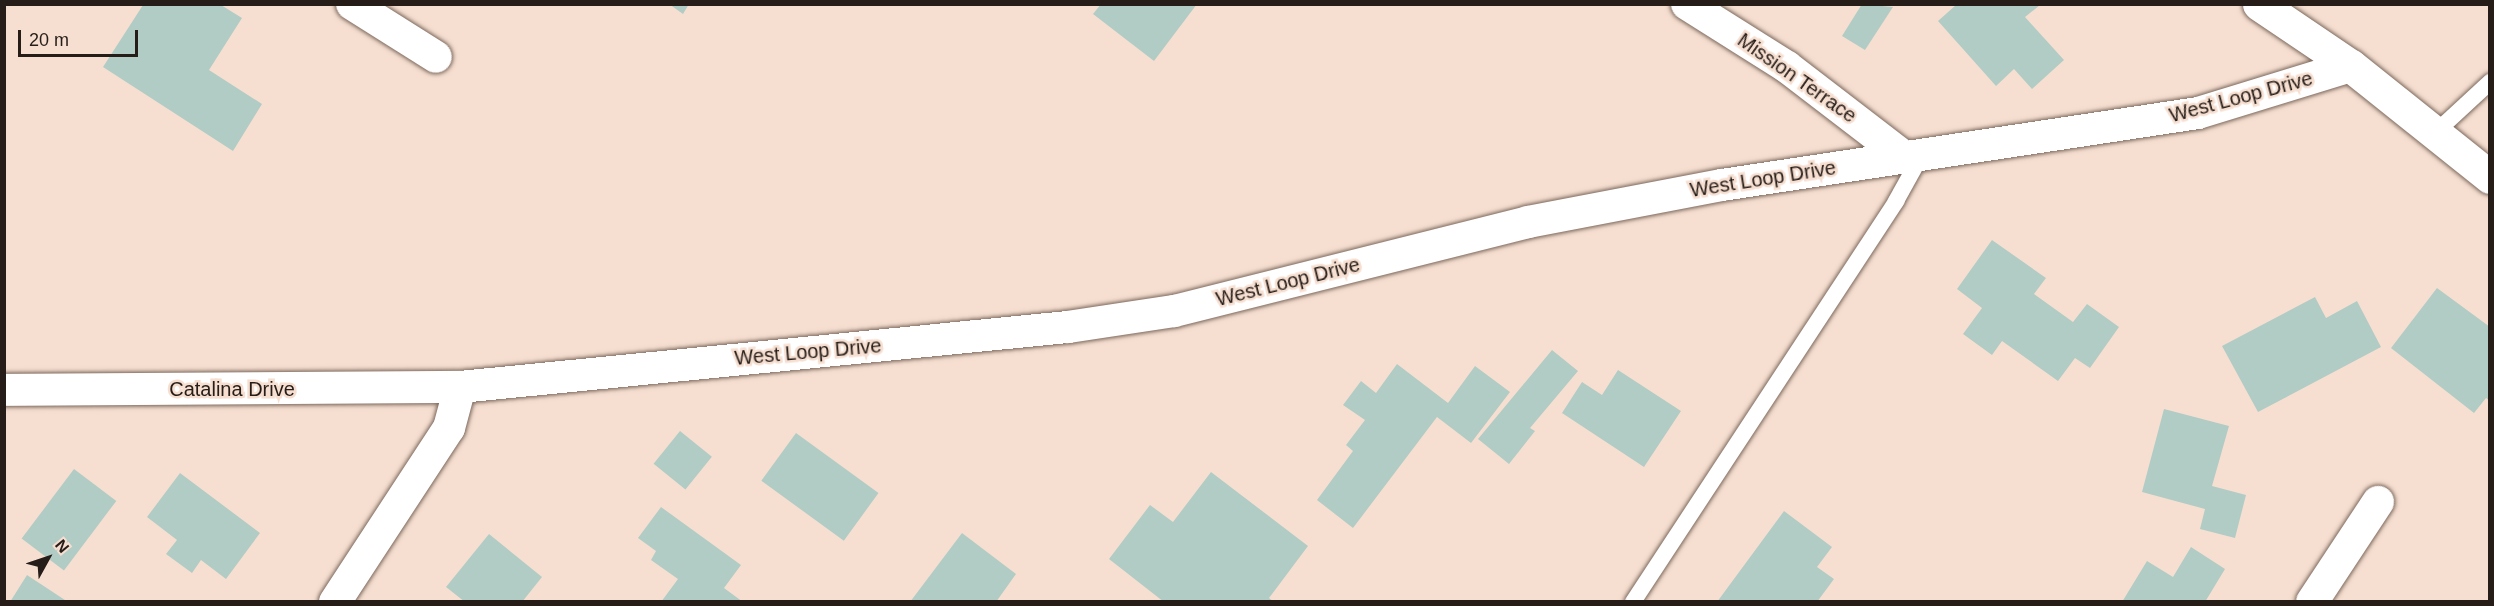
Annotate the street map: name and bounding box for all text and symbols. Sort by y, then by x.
scale bar [21,18,141,56]
street label: Mission Terrace [1733,28,1861,128]
text: 20 m [29,30,69,50]
street label: West Loop Drive [2167,66,2315,128]
street label: West Loop Drive [1688,156,1838,202]
street label: West Loop Drive [1214,253,1362,311]
street label: West Loop Drive [733,334,883,370]
street label: Catalina Drive [169,377,295,401]
north arrow [18,528,78,588]
text: N [52,536,72,556]

